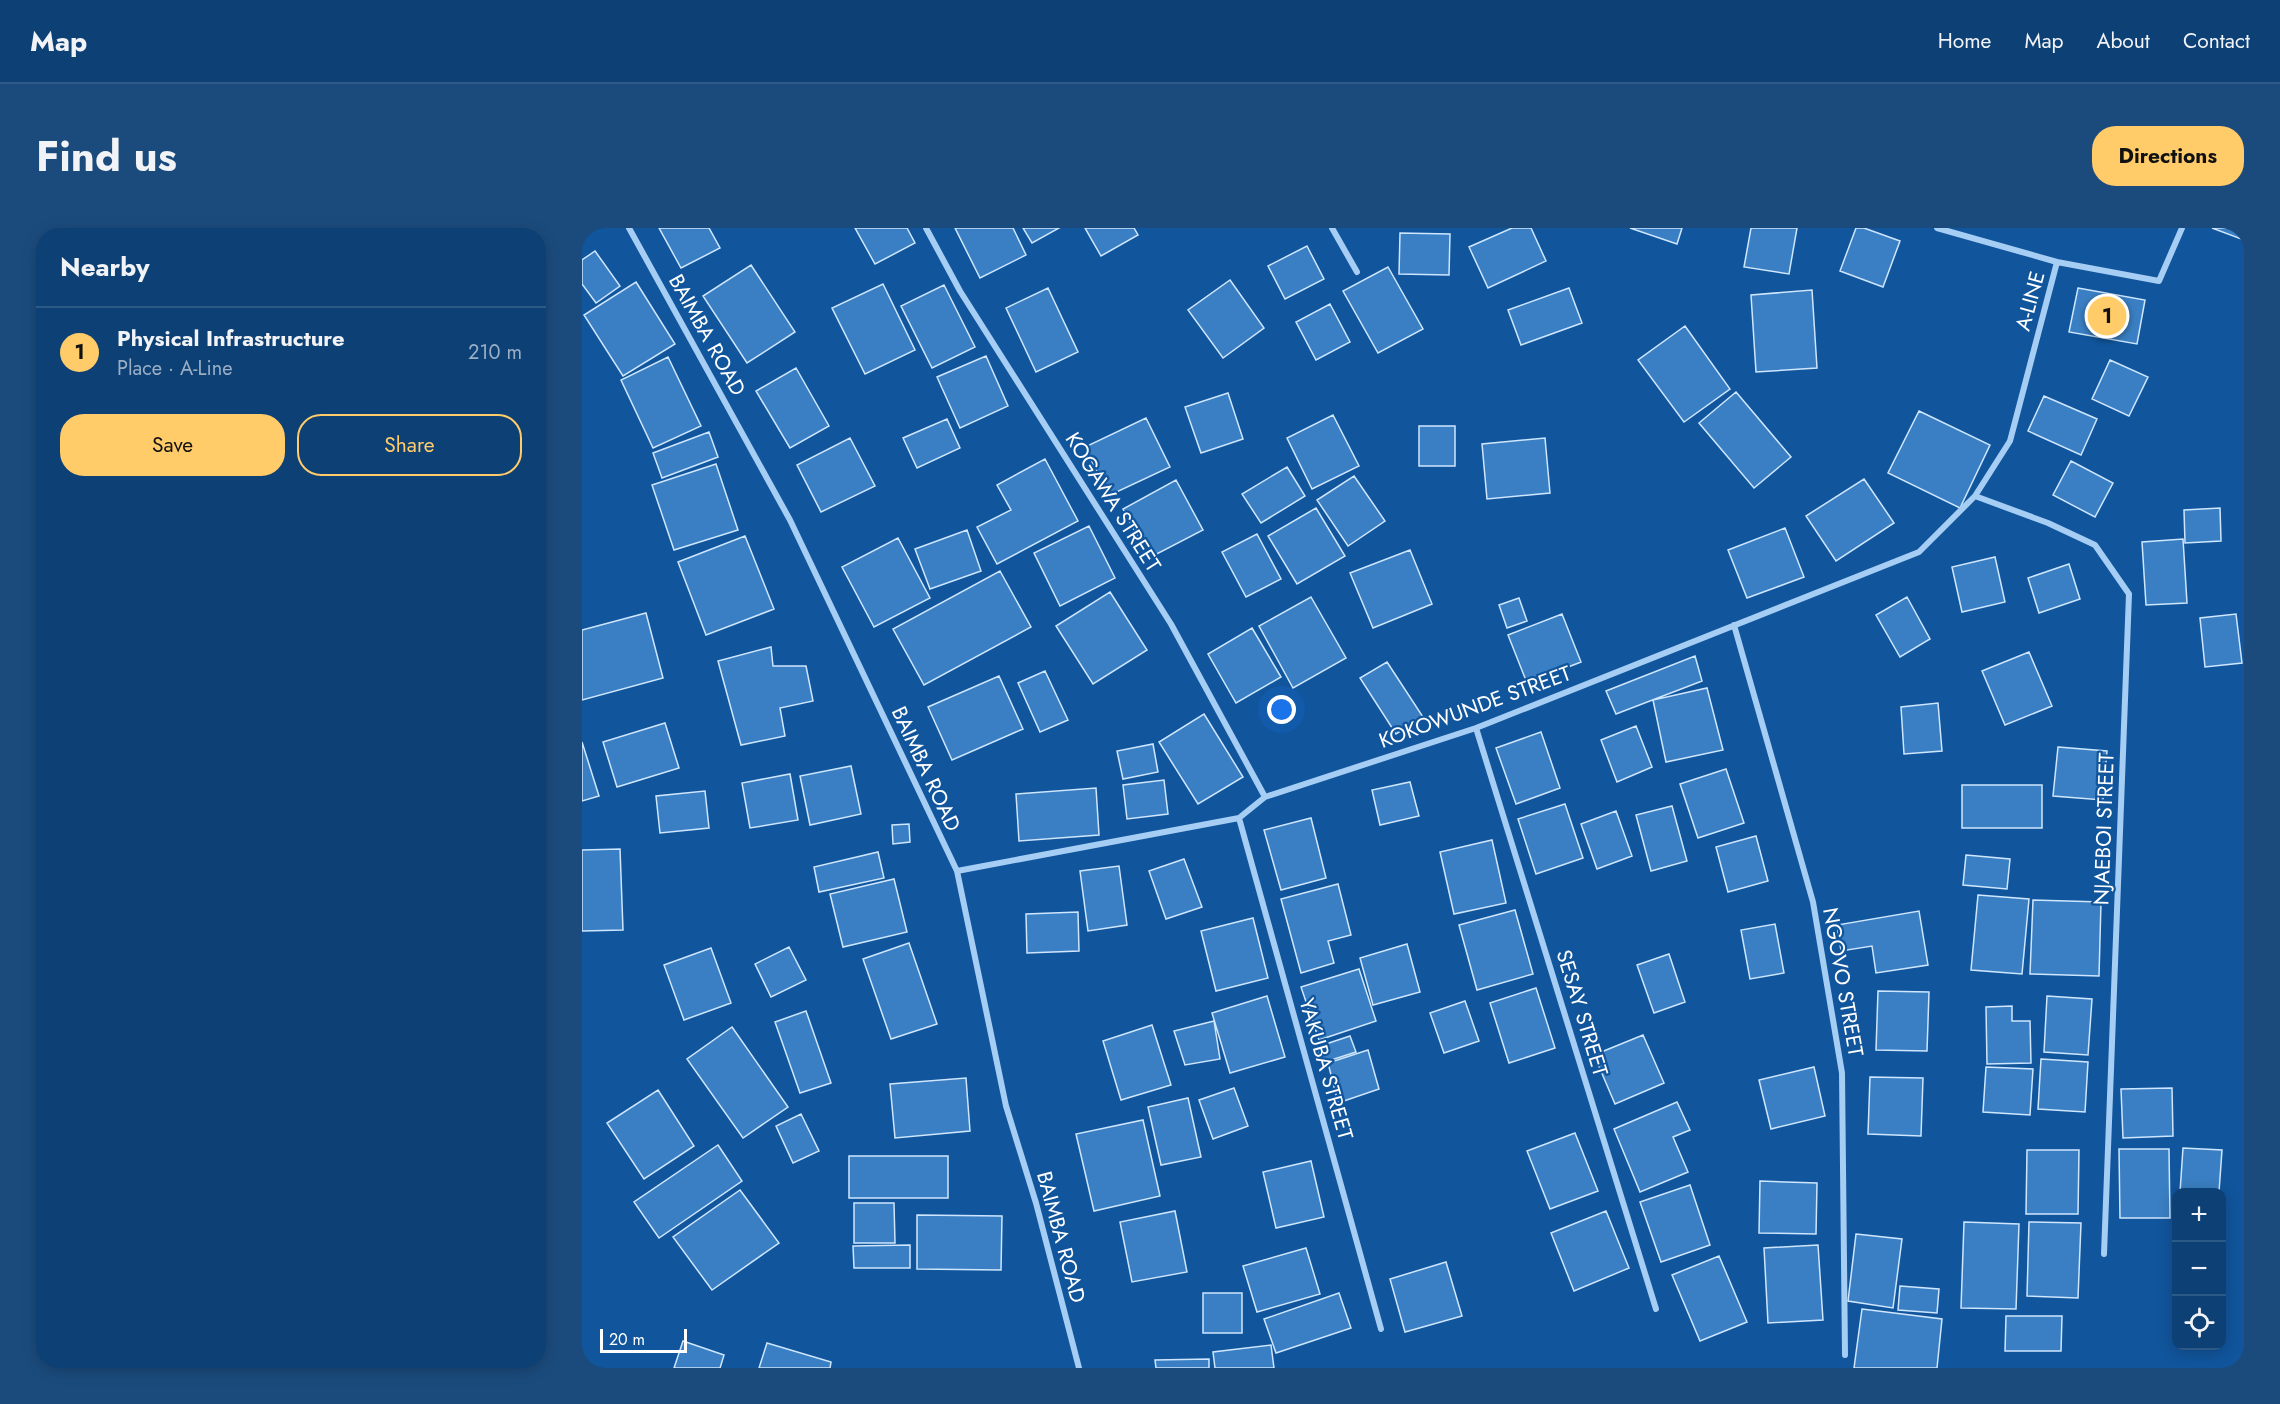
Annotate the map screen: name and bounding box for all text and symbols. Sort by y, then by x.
text: Map [30,21,87,62]
text: Home [1938,26,1991,56]
text: Map [2024,26,2064,56]
text: About [2097,26,2150,56]
text: Contact [2183,26,2250,56]
text: Find us [36,126,177,187]
button: Directions [2092,126,2244,186]
text: Nearby [60,248,149,286]
street label: A-LINE [2008,268,2052,334]
street label: BAIMBA ROAD [661,269,753,401]
pin: 1 [2088,294,2126,338]
text: Physical Infrastructure [117,322,345,354]
text: 1 [74,338,85,367]
text: 210 m [468,338,522,367]
text: Place · A-Line [117,354,232,383]
button: Save [60,414,285,476]
button: Share [297,414,522,476]
street label: KOGAWA STREET [1058,426,1168,578]
street label: KOKOWUNDE STREET [1375,658,1575,756]
your location [1267,695,1296,724]
street label: BAIMBA ROAD [884,702,968,836]
street label: NJAEBOI STREET [2086,752,2122,906]
street label: NGOVO STREET [1815,905,1871,1059]
street label: SESAY STREET [1549,946,1616,1080]
street label: YAKUBA STREET [1291,995,1361,1144]
street label: BAIMBA ROAD [1029,1168,1093,1306]
map controls [2172,1188,2226,1350]
button: + [2172,1188,2226,1242]
button: − [2172,1242,2226,1296]
button: locate [2172,1296,2226,1350]
scale bar [600,1326,687,1354]
text: 20 m [609,1328,645,1351]

